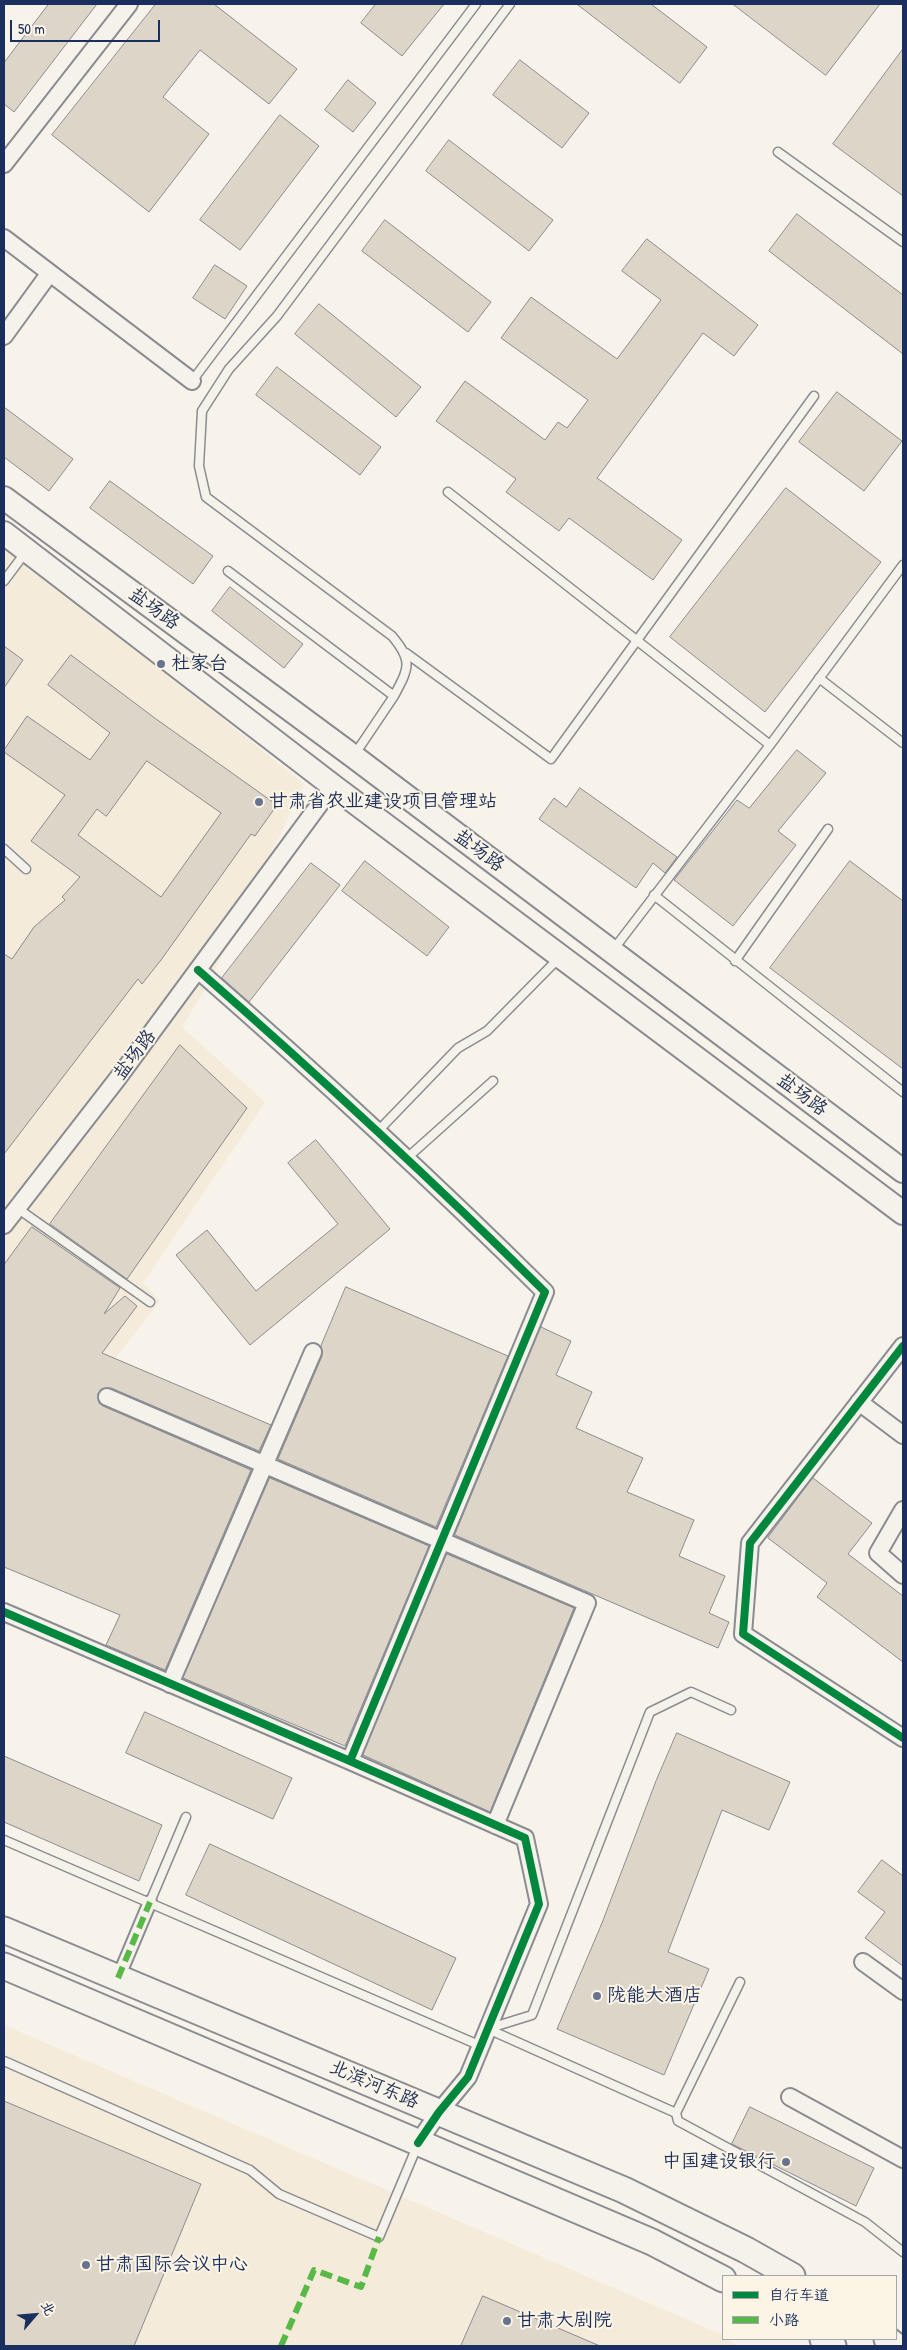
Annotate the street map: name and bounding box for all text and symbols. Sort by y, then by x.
scale bar [12,10,162,42]
text: 50 m [18,18,45,39]
street label: 盐场路 [124,583,184,635]
place label: 杜家台 [171,653,228,675]
marker: 杜家台 [155,658,167,670]
place label: 甘肃省农业建设项目管理站 [269,791,497,813]
marker: 甘肃省农业建设项目管理站 [253,796,265,808]
street label: 盐场路 [449,825,509,877]
street label: 盐场路 [109,1025,161,1085]
street label: 盐场路 [772,1069,832,1121]
place label: 陇能大酒店 [607,1985,702,2007]
marker: 陇能大酒店 [591,1990,603,2002]
street label: 北滨河东路 [326,2056,422,2114]
place label: 中国建设银行 [662,2151,776,2173]
marker: 中国建设银行 [780,2156,792,2168]
place label: 甘肃国际会议中心 [96,2254,248,2276]
marker: 甘肃国际会议中心 [80,2259,92,2271]
legend [722,2275,897,2340]
text: 自行车道 [769,2284,829,2305]
north arrow [10,2290,60,2340]
text: 北 [37,2297,60,2319]
text: 小路 [769,2309,799,2330]
place label: 甘肃大剧院 [517,2310,612,2332]
marker: 甘肃大剧院 [501,2315,513,2327]

